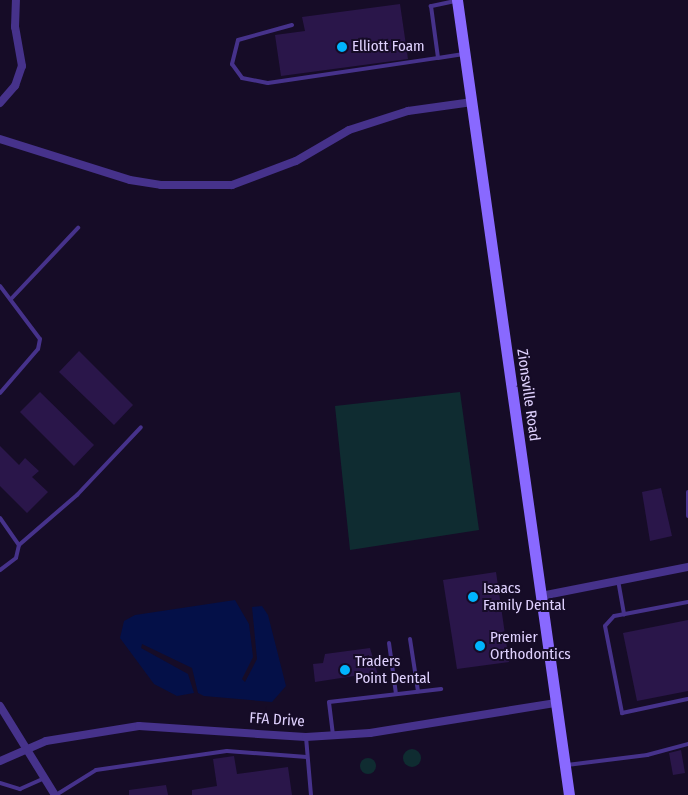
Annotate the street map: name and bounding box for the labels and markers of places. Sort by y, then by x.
place label: Elliott Foam [352,38,425,56]
marker: Elliott Foam [336,41,348,53]
place label: Isaacs Family Dental [483,579,565,614]
marker: Isaacs Family Dental [467,591,479,603]
place label: Premier Orthodontics [490,628,571,663]
marker: Premier Orthodontics [474,640,486,652]
place label: Traders Point Dental [355,652,430,687]
marker: Traders Point Dental [339,664,351,676]

